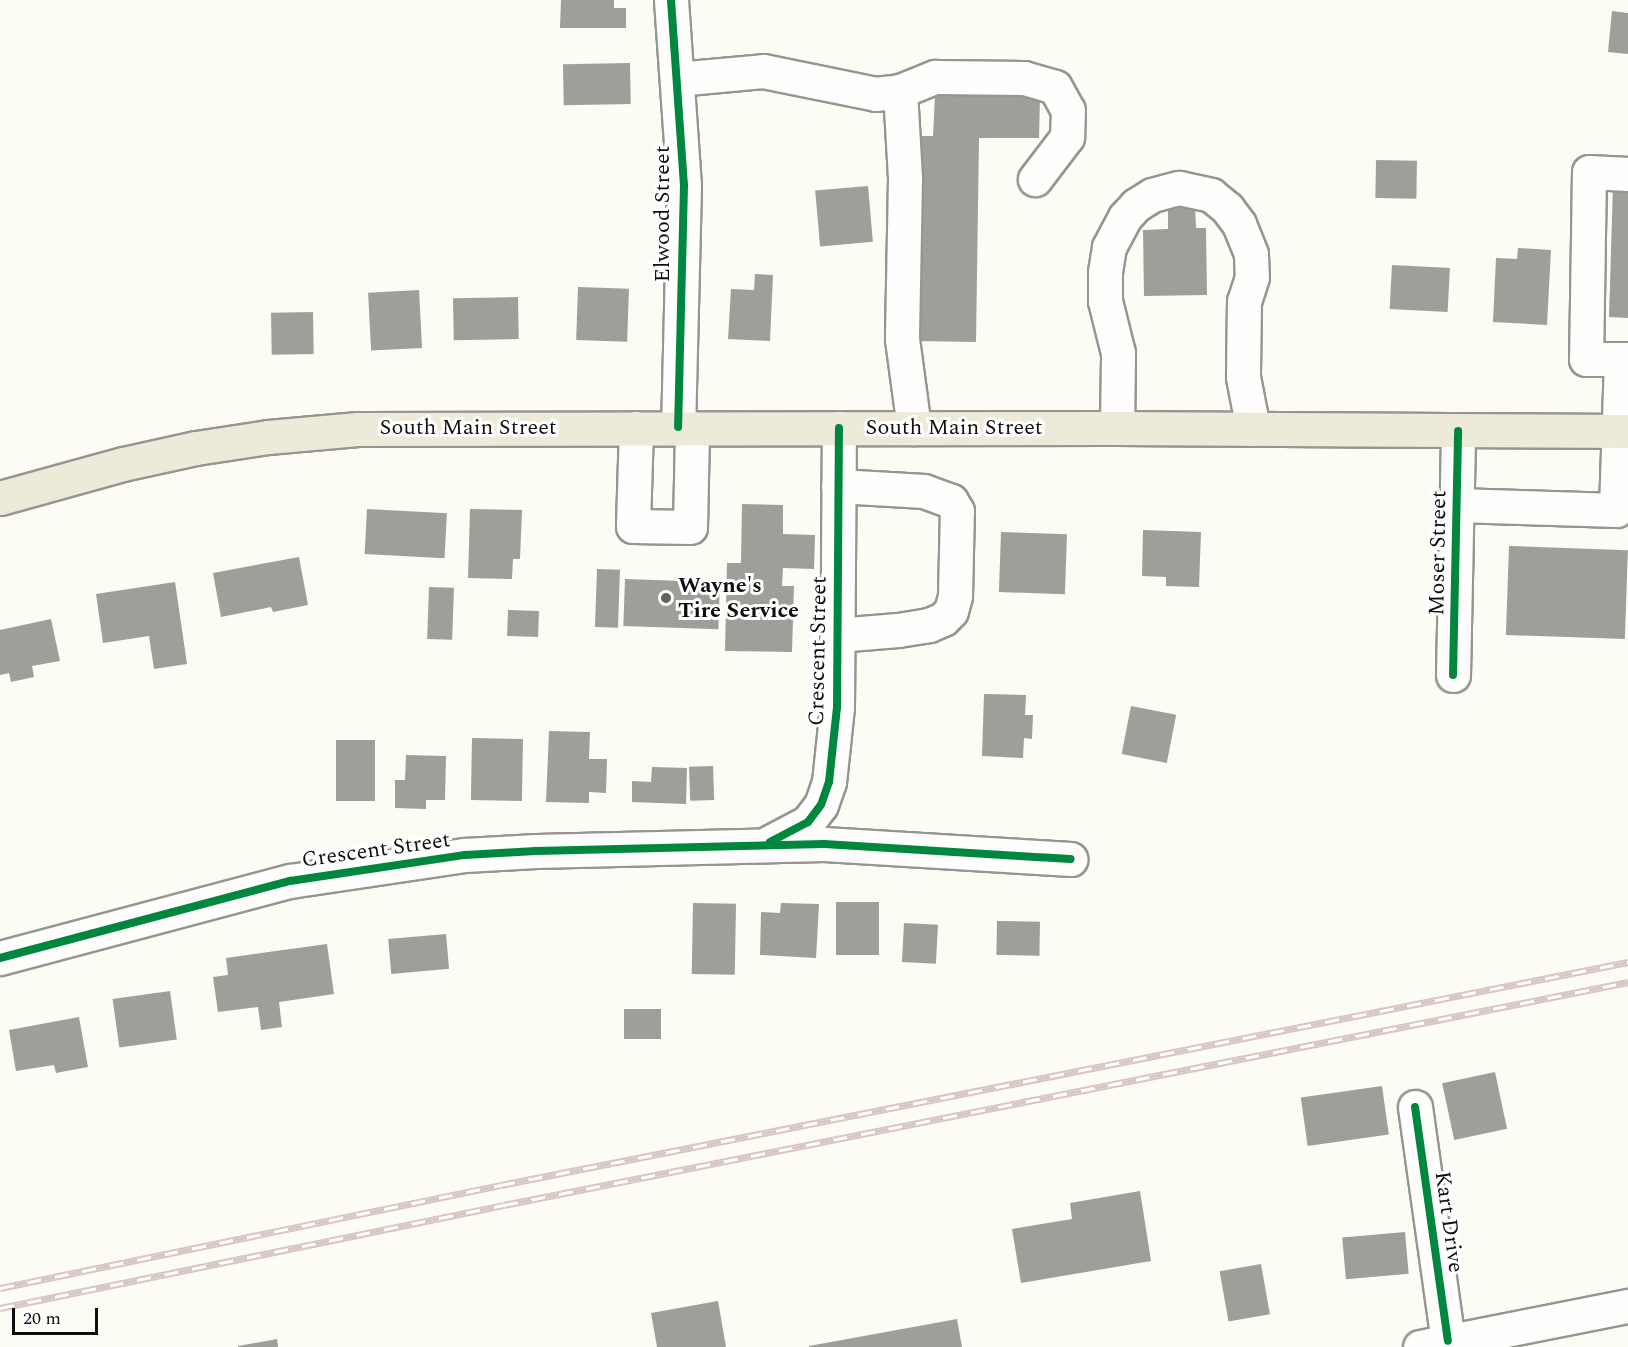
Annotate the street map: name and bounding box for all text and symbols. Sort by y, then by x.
street label: Elwood Street [650,146,676,282]
street label: South Main Street [379,415,557,441]
street label: South Main Street [865,415,1043,441]
street label: Moser Street [1424,490,1452,616]
place label: Wayne's Tire Service [678,572,799,624]
street label: Crescent Street [803,576,833,726]
marker: Wayne's Tire Service [659,591,673,605]
street label: Crescent Street [300,826,452,874]
street label: Kart Drive [1429,1170,1469,1274]
scale bar [15,1296,100,1334]
text: 20 m [23,1305,61,1332]

